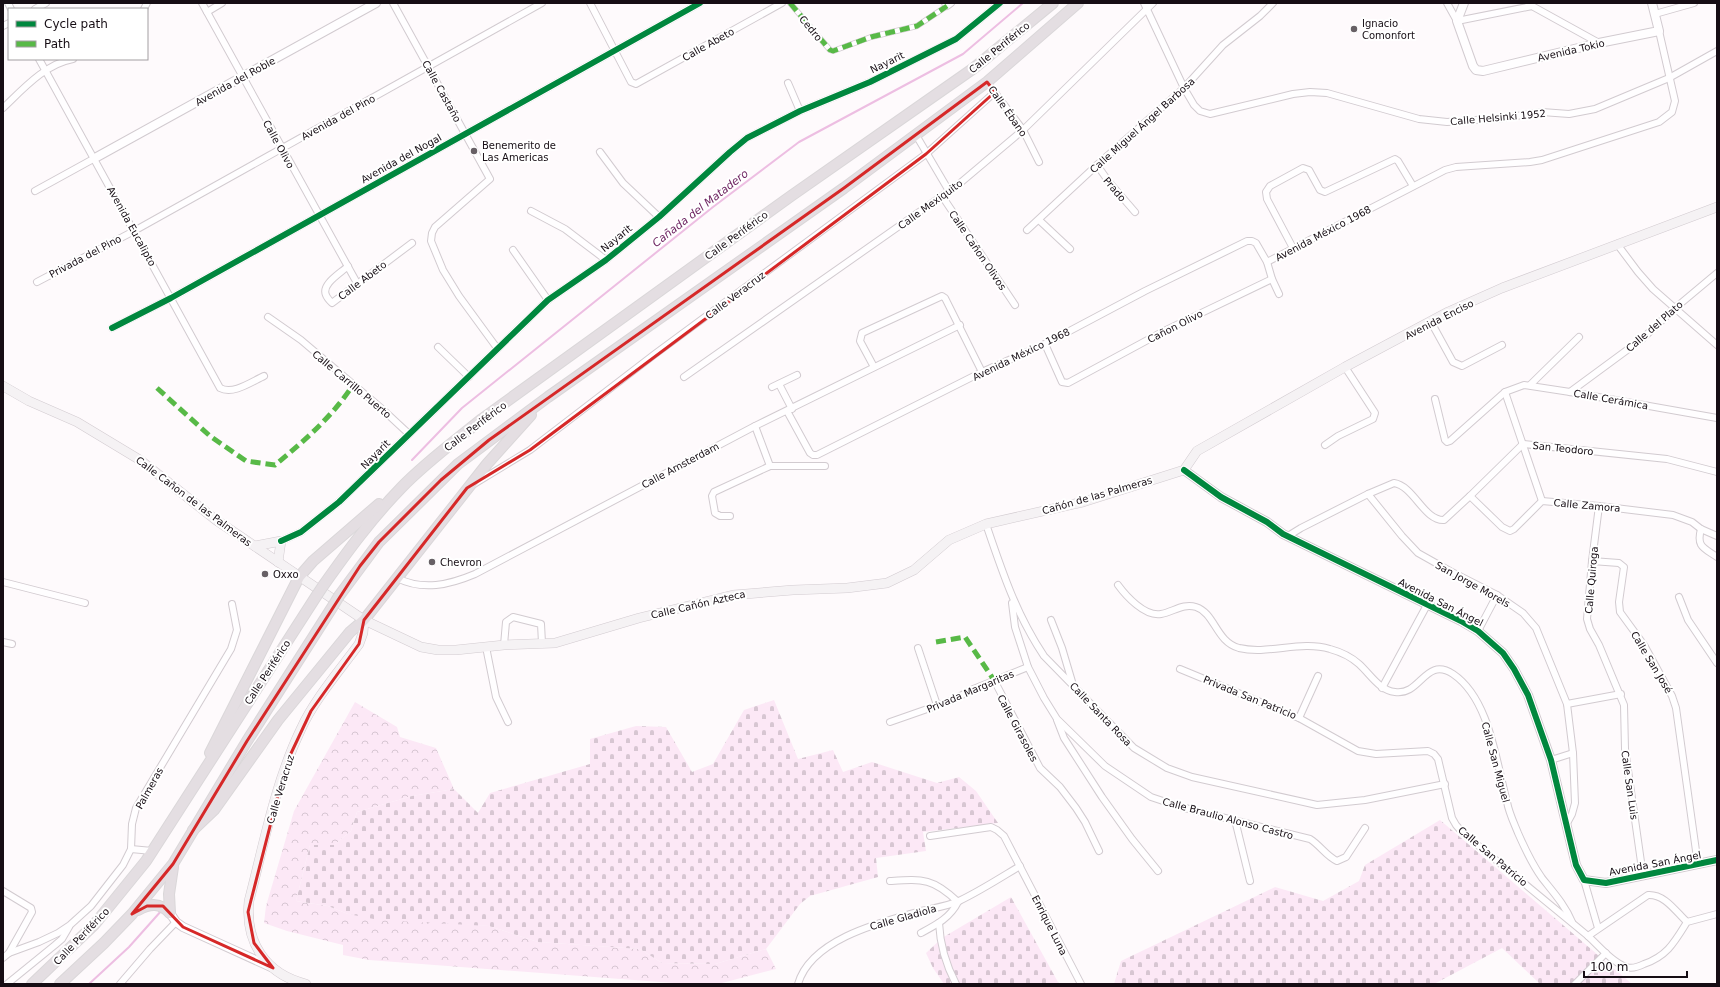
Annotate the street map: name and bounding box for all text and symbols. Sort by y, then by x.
legend [8,8,148,60]
street label: Cedro [797,13,824,43]
text: Cycle path [44,17,108,31]
place label: Ignacio Comonfort [1362,18,1415,41]
street label: Calle Periférico [967,20,1032,75]
marker: Ignacio Comonfort [1349,24,1359,34]
street label: Calle Abeto [680,26,736,63]
text: Path [44,37,70,51]
street label: Avenida Tokio [1537,37,1606,64]
street label: Nayarit [868,49,906,75]
street label: Avenida del Roble [193,55,277,108]
street label: Calle Castaño [420,58,463,124]
street label: Calle Miguel Ángel Barbosa [1087,75,1197,175]
street label: Calle Ébano [986,83,1030,139]
street label: Avenida del Pino [299,93,377,142]
street label: Calle Helsinki 1952 [1450,108,1546,127]
street label: Calle Olivo [261,118,296,170]
street label: Avenida del Nogal [359,132,443,185]
place label: Benemerito de Las Americas [482,140,556,163]
marker: Benemerito de Las Americas [469,146,479,156]
water label: Cañada del Matadero [650,167,751,250]
street label: Prado [1101,175,1128,204]
street label: Calle Mexiquito [896,177,965,231]
street label: Avenida Eucalipto [105,185,158,268]
street label: Avenida México 1968 [1274,204,1373,263]
street label: Calle Cañon Olivos [947,208,1008,292]
street label: Calle Periférico [703,209,770,262]
street label: Nayarit [599,223,634,254]
street label: Privada del Pino [47,233,123,280]
street label: Calle Abeto [336,259,389,302]
street label: Calle Veracruz [703,269,767,321]
street label: Avenida Enciso [1403,297,1475,341]
street label: Calle del Plato [1624,299,1685,354]
street label: Cañon Olivo [1146,308,1205,345]
street label: Avenida México 1968 [971,326,1072,383]
street label: Calle Carrillo Puerto [310,348,393,421]
street label: Calle Cerámica [1573,388,1649,411]
street label: Calle Periférico [442,399,509,453]
street label: Nayarit [359,438,392,471]
street label: Calle Amsterdam [640,440,721,490]
street label: San Teodoro [1532,440,1594,457]
street label: Calle Cañon de las Palmeras [134,454,254,548]
street label: Cañón de las Palmeras [1041,474,1153,516]
street label: Calle Zamora [1553,497,1621,514]
street label: Calle Quiroga [1583,546,1600,614]
marker: Chevron [427,557,437,567]
place label: Chevron [440,557,482,568]
street label: San Jorge Morels [1434,559,1512,609]
marker: Oxxo [260,569,270,579]
place label: Oxxo [273,569,299,580]
street label: Avenida San Ángel [1397,575,1485,629]
street label: Calle Cañón Azteca [650,588,747,621]
street label: Calle San José [1629,629,1674,695]
street label: Calle Periférico [242,638,292,707]
street label: Privada Margaritas [925,668,1016,715]
street label: Privada San Patricio [1202,674,1298,721]
street label: Calle Santa Rosa [1068,680,1134,748]
street label: Calle Girasoles [995,693,1040,764]
street label: Calle San Miguel [1479,721,1512,804]
street label: Calle San Luis [1619,750,1640,820]
street label: Calle Veracruz [265,753,296,825]
street label: Palmeras [134,766,165,811]
street label: Calle Braulio Alonso Castro [1161,796,1295,841]
street label: Calle San Patricio [1456,824,1530,889]
street label: Avenida San Ángel [1608,848,1702,878]
street label: Enrique Luna [1030,893,1069,957]
street label: Calle Gladiola [869,903,938,932]
street label: Calle Periférico [51,906,111,967]
scale bar [1584,953,1687,979]
text: 100 m [1590,960,1628,974]

